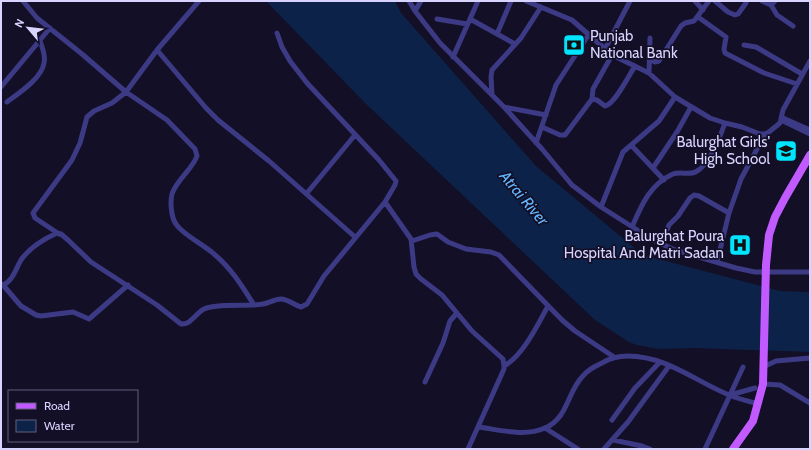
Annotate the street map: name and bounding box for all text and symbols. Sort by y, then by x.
north arrow [8,8,48,48]
text: N [11,17,27,30]
place label: Punjab National Bank [590,27,678,62]
bank icon: Punjab National Bank [561,32,587,58]
place label: Balurghat Girls' High School [676,133,770,168]
school or university icon: Balurghat Girls' High School [773,138,799,164]
water label: Atrai River [495,166,553,230]
place label: Balurghat Poura Hospital And Matri Sadan [564,227,725,262]
hospital icon: Balurghat Poura Hospital And Matri Sadan [727,232,753,258]
legend [8,390,138,442]
text: Road [44,398,70,413]
text: Water [44,418,75,433]

